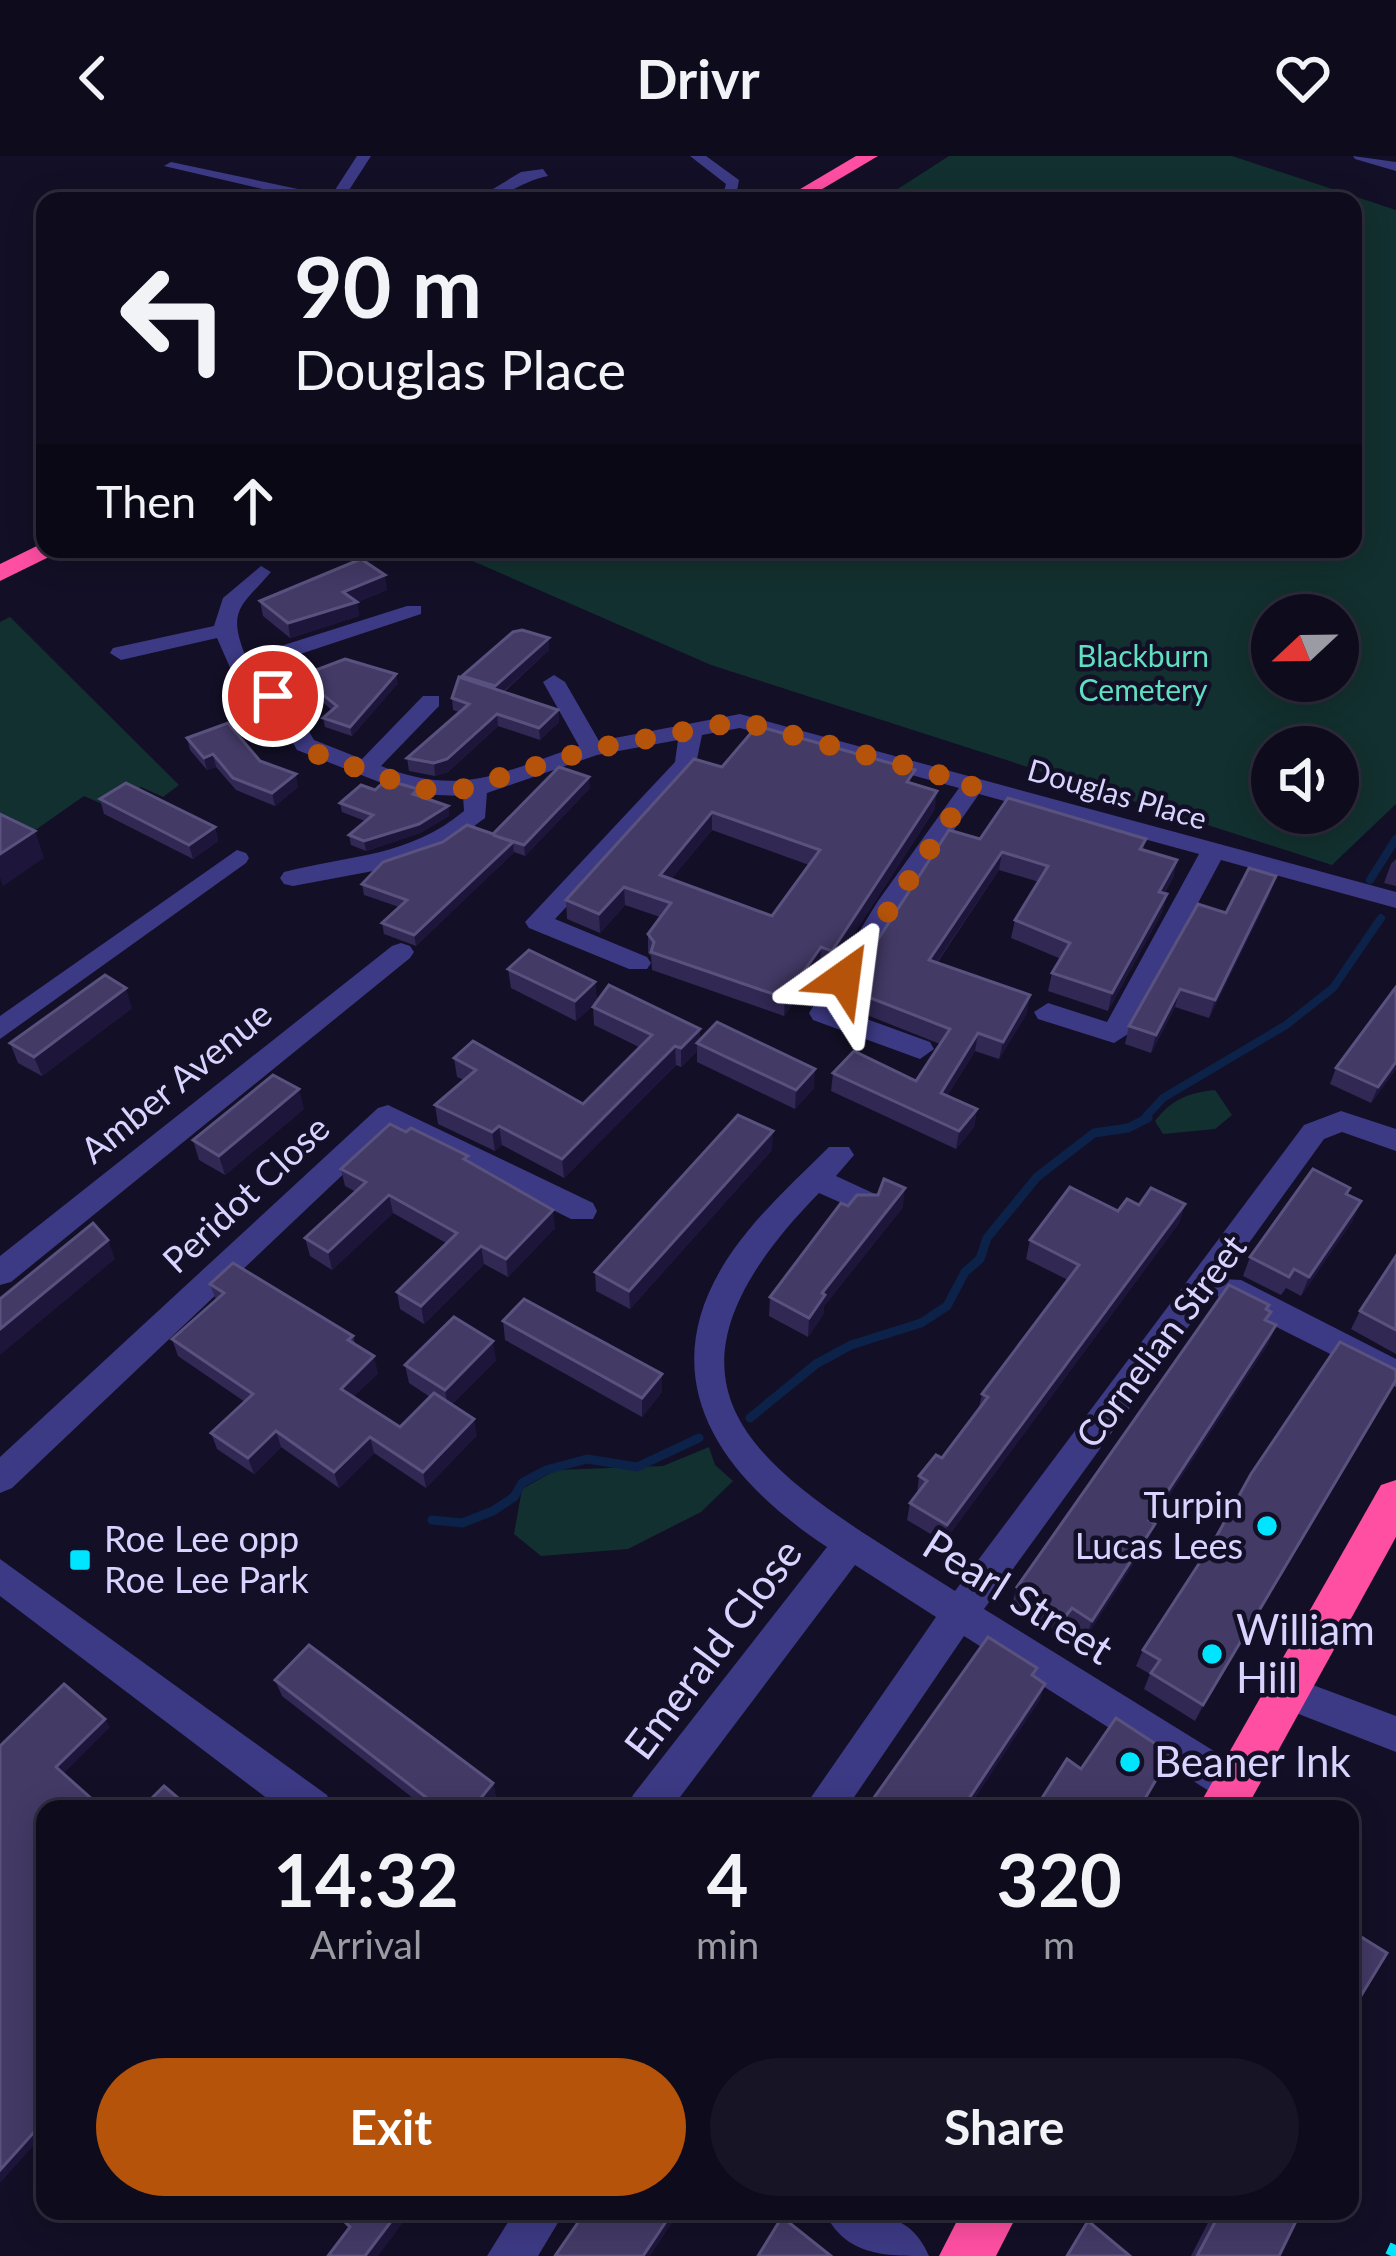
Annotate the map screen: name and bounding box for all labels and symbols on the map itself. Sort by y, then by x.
north arrow [1251,594,1359,702]
park label: Blackburn Cemetery [1077,637,1209,707]
pin [222,645,324,747]
street label: Douglas Place [1024,750,1211,836]
position arrow [781,915,907,1041]
street label: Amber Avenue [71,991,280,1172]
street label: Peridot Close [153,1105,338,1281]
street label: Cornelian Street [1066,1225,1255,1456]
place label: Turpin Lucas Lees [1075,1482,1243,1567]
marker: Turpin Lucas Lees [1254,1513,1280,1539]
place label: Roe Lee opp Roe Lee Park [104,1516,309,1601]
street label: Pearl Street [915,1518,1122,1674]
street label: Emerald Close [613,1529,811,1768]
marker: Roe Lee opp Roe Lee Park [67,1547,93,1573]
place label: William Hill [1236,1604,1375,1702]
marker: William Hill [1199,1641,1225,1667]
place label: Beaner Ink [1154,1736,1352,1786]
marker: Beaner Ink [1117,1749,1143,1775]

